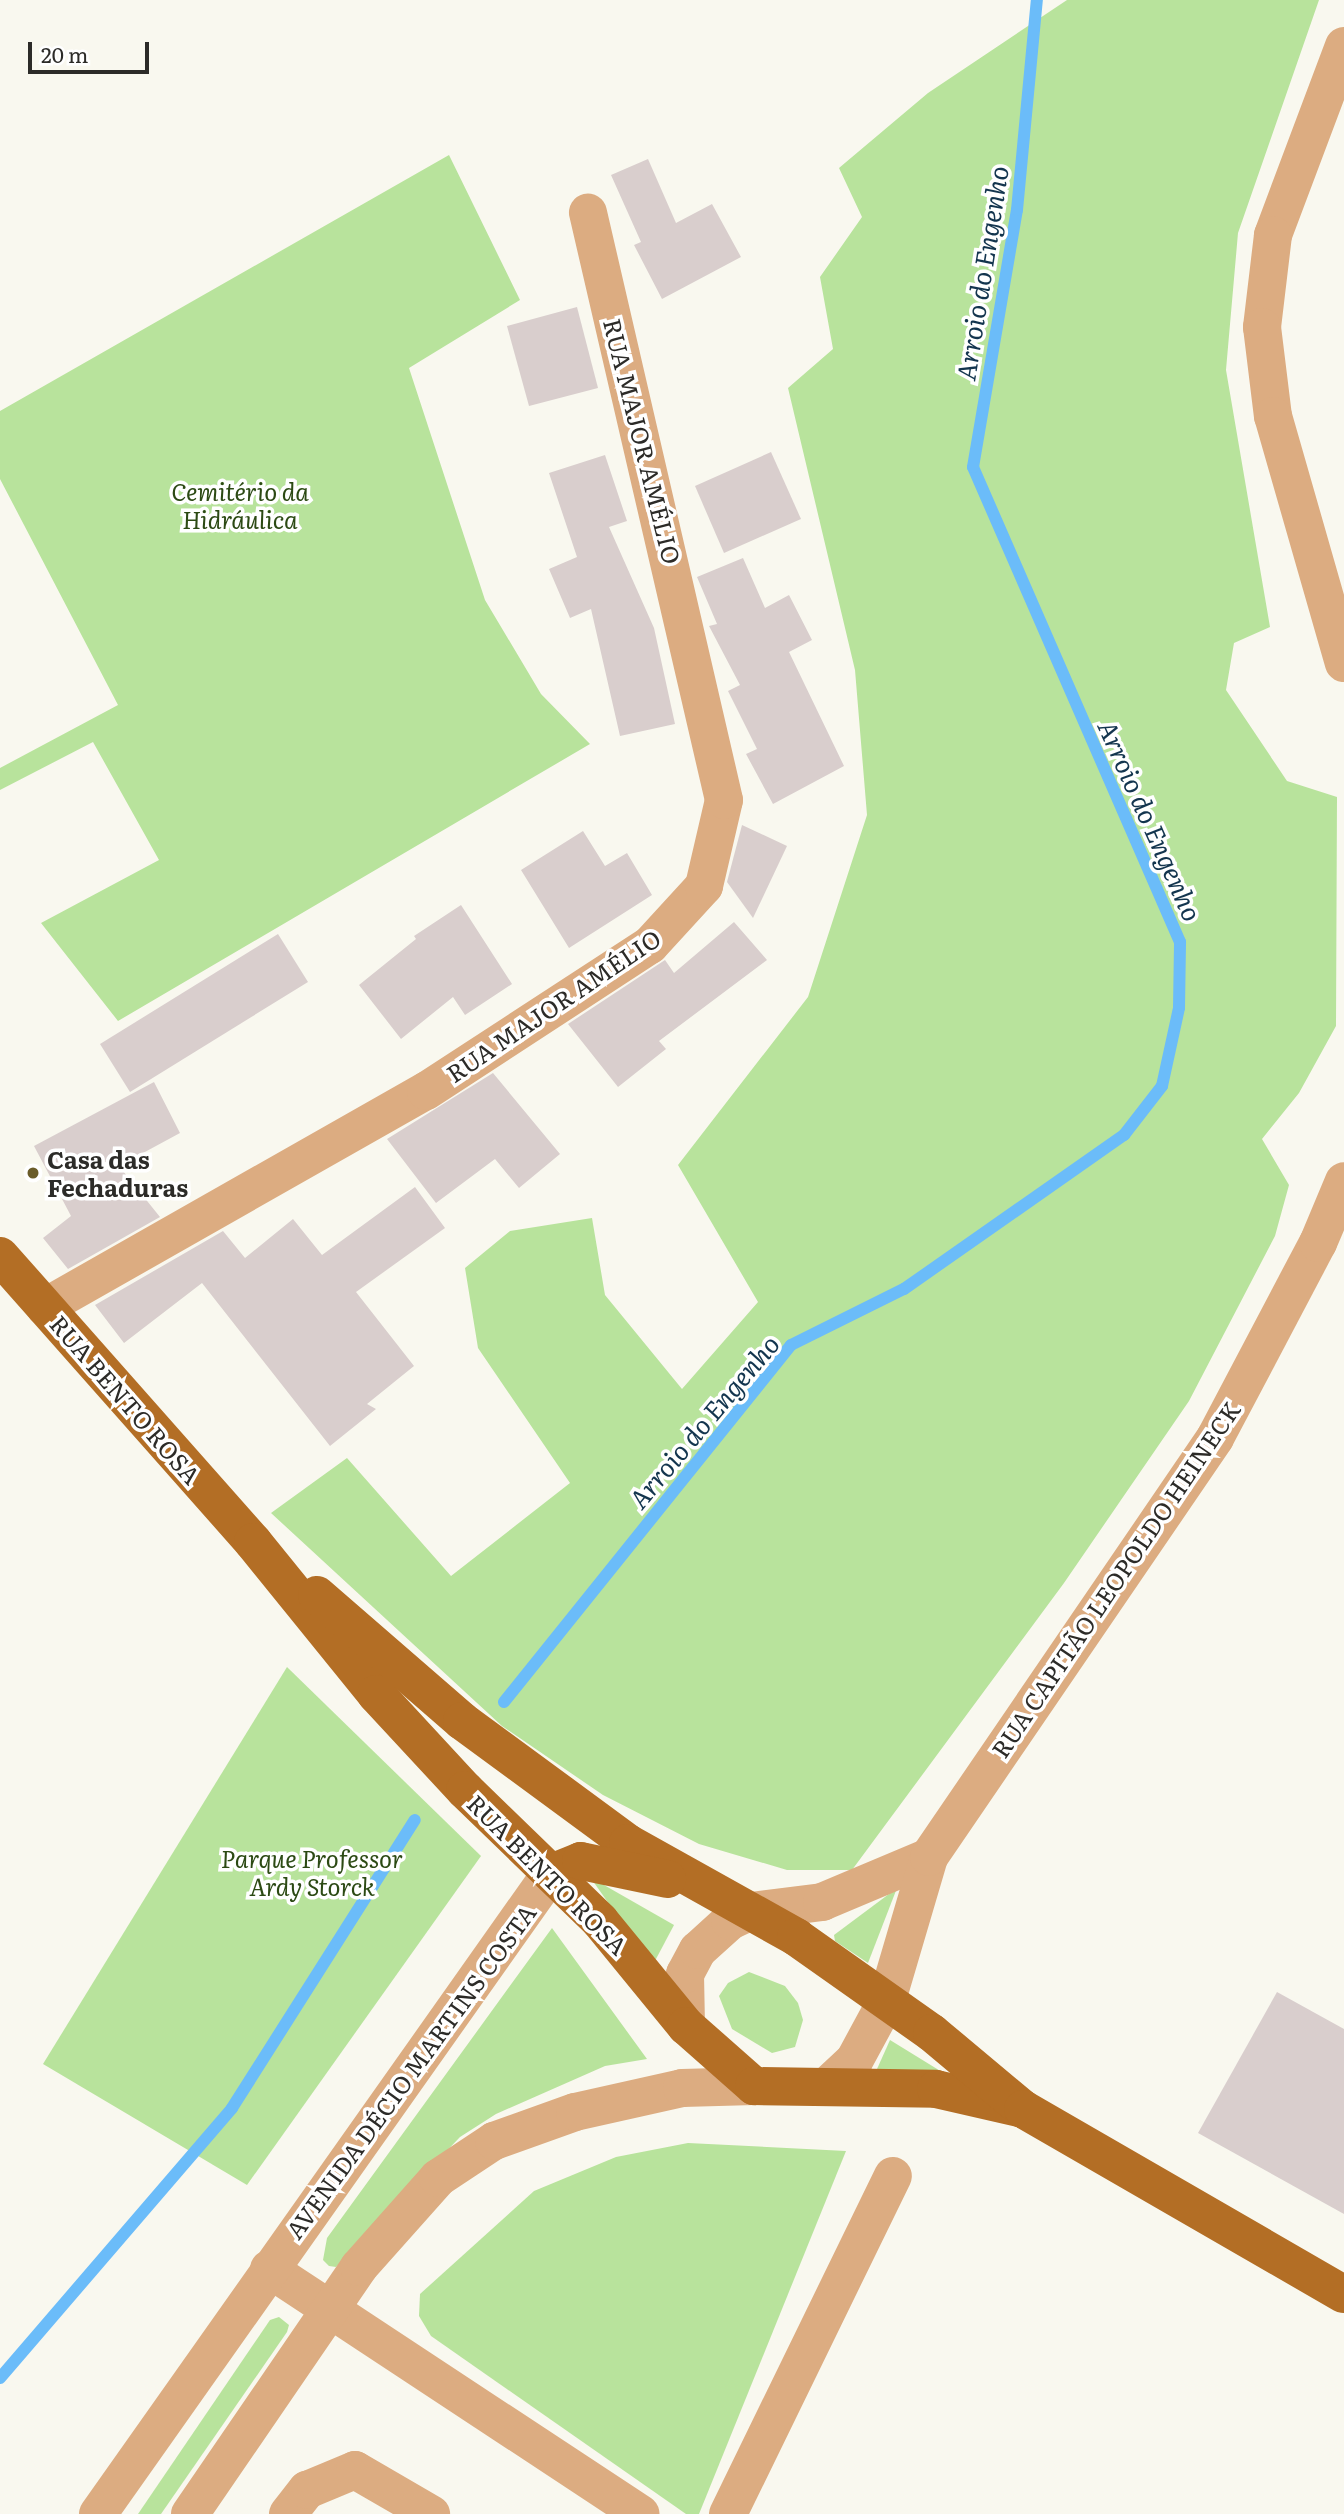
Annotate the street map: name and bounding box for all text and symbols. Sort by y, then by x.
scale bar [32,28,152,72]
text: 20 m [41,38,88,69]
water label: Arroio do Engenho [949,163,1013,383]
street label: RUA MAJOR AMÉLIO [599,315,687,567]
park label: Cemitério da Hidráulica [171,477,309,533]
water label: Arroio do Engenho [1093,715,1209,925]
street label: RUA MAJOR AMÉLIO [441,923,665,1087]
place label: Casa das Fechaduras [47,1145,188,1201]
marker: Casa das Fechaduras [25,1165,41,1181]
street label: RUA BENTO ROSA [45,1309,207,1489]
water label: Arroio do Engenho [621,1328,785,1514]
street label: RUA CAPITÃO LEOPOLDO HEINECK [985,1395,1245,1763]
street label: RUA BENTO ROSA [462,1788,634,1960]
park label: Parque Professor Ardy Storck [221,1844,403,1900]
street label: AVENIDA DÉCIO MARTINS COSTA [279,1898,541,2244]

